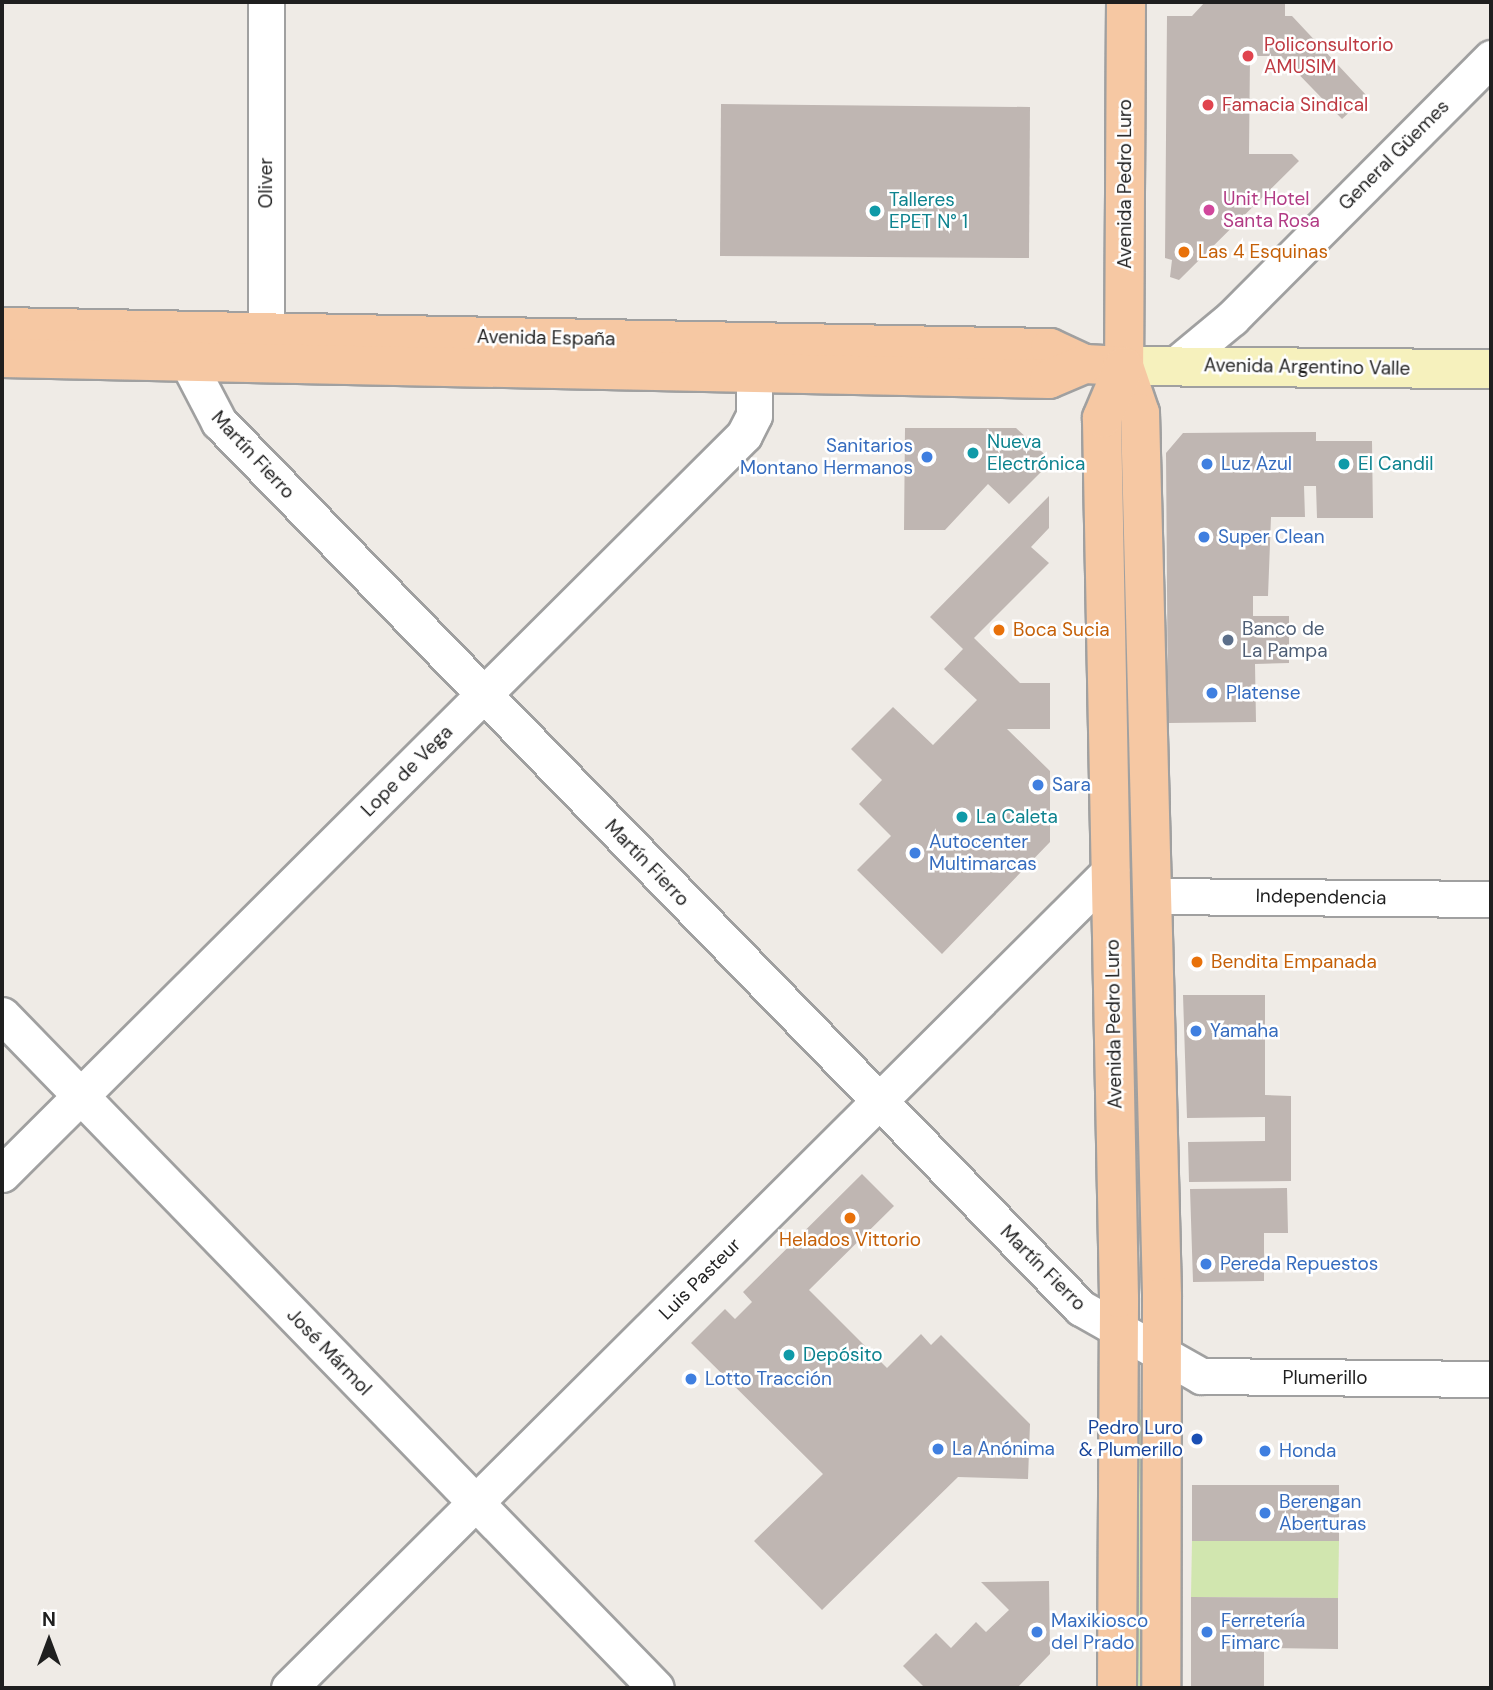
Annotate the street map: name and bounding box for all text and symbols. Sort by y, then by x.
place label: Policonsultorio AMUSIM [1264,34,1394,78]
marker: Policonsultorio AMUSIM [1238,46,1258,66]
place label: Famacia Sindical [1222,94,1368,116]
street label: General Güemes [1334,95,1454,215]
marker: Famacia Sindical [1200,97,1216,113]
street label: Avenida Pedro Luro [1114,99,1136,269]
street label: Oliver [255,158,277,208]
place label: Unit Hotel Santa Rosa [1223,188,1320,232]
place label: Talleres EPET N° 1 [889,189,968,233]
marker: Unit Hotel Santa Rosa [1201,202,1217,218]
marker: Talleres EPET N° 1 [867,203,883,219]
place label: Las 4 Esquinas [1198,241,1328,263]
marker: Las 4 Esquinas [1176,244,1192,260]
street label: Avenida España [477,325,615,351]
street label: Avenida Argentino Valle [1204,354,1410,380]
street label: Martín Fierro [207,406,299,504]
place label: Nueva Electrónica [987,431,1085,475]
place label: Sanitarios Montano Hermanos [740,435,913,479]
marker: Nueva Electrónica [965,445,981,461]
marker: Sanitarios Montano Hermanos [919,449,935,465]
place label: Luz Azul [1221,453,1292,475]
place label: El Candil [1358,453,1434,475]
marker: Luz Azul [1199,456,1215,472]
marker: El Candil [1336,456,1352,472]
place label: Super Clean [1218,526,1325,548]
marker: Super Clean [1196,529,1212,545]
place label: Banco de La Pampa [1242,618,1327,662]
place label: Boca Sucia [1013,619,1110,641]
marker: Boca Sucia [991,622,1007,638]
marker: Banco de La Pampa [1220,632,1236,648]
place label: Platense [1226,682,1301,704]
marker: Platense [1204,685,1220,701]
street label: Lope de Vega [357,721,457,821]
place label: Sara [1052,774,1091,796]
marker: Sara [1030,777,1046,793]
place label: La Caleta [976,806,1058,828]
marker: La Caleta [954,809,970,825]
street label: Martín Fierro [600,815,694,911]
place label: Autocenter Multimarcas [929,831,1037,875]
marker: Autocenter Multimarcas [907,845,923,861]
street label: Independencia [1255,884,1387,910]
street label: Avenida Pedro Luro [1101,939,1127,1109]
place label: Bendita Empanada [1211,951,1377,973]
marker: Bendita Empanada [1189,954,1205,970]
place label: Yamaha [1210,1020,1278,1042]
marker: Yamaha [1188,1023,1204,1039]
marker: Helados Vittorio [842,1210,858,1226]
street label: Martín Fierro [996,1221,1090,1315]
place label: Helados Vittorio [779,1229,921,1251]
street label: Luis Pasteur [654,1233,746,1325]
place label: Pereda Repuestos [1220,1253,1378,1275]
marker: Pereda Repuestos [1198,1256,1214,1272]
street label: José Mármol [282,1304,376,1400]
place label: Depósito [803,1344,883,1366]
marker: Depósito [781,1347,797,1363]
street label: Plumerillo [1282,1367,1368,1389]
place label: Lotto Tracción [705,1368,832,1390]
marker: Lotto Tracción [683,1371,699,1387]
place label: Pedro Luro & Plumerillo [1079,1417,1183,1461]
marker: Pedro Luro & Plumerillo [1189,1431,1205,1447]
place label: La Anónima [952,1438,1055,1460]
place label: Honda [1279,1440,1336,1462]
marker: La Anónima [930,1441,946,1457]
marker: Honda [1257,1443,1273,1459]
place label: Berengan Aberturas [1279,1491,1367,1535]
marker: Berengan Aberturas [1257,1505,1273,1521]
north arrow [14,1606,84,1676]
text: N [42,1607,56,1632]
place label: Maxikiosco del Prado [1051,1610,1148,1654]
place label: Ferretería Fimarc [1221,1610,1305,1654]
marker: Maxikiosco del Prado [1029,1624,1045,1640]
marker: Ferretería Fimarc [1199,1624,1215,1640]

